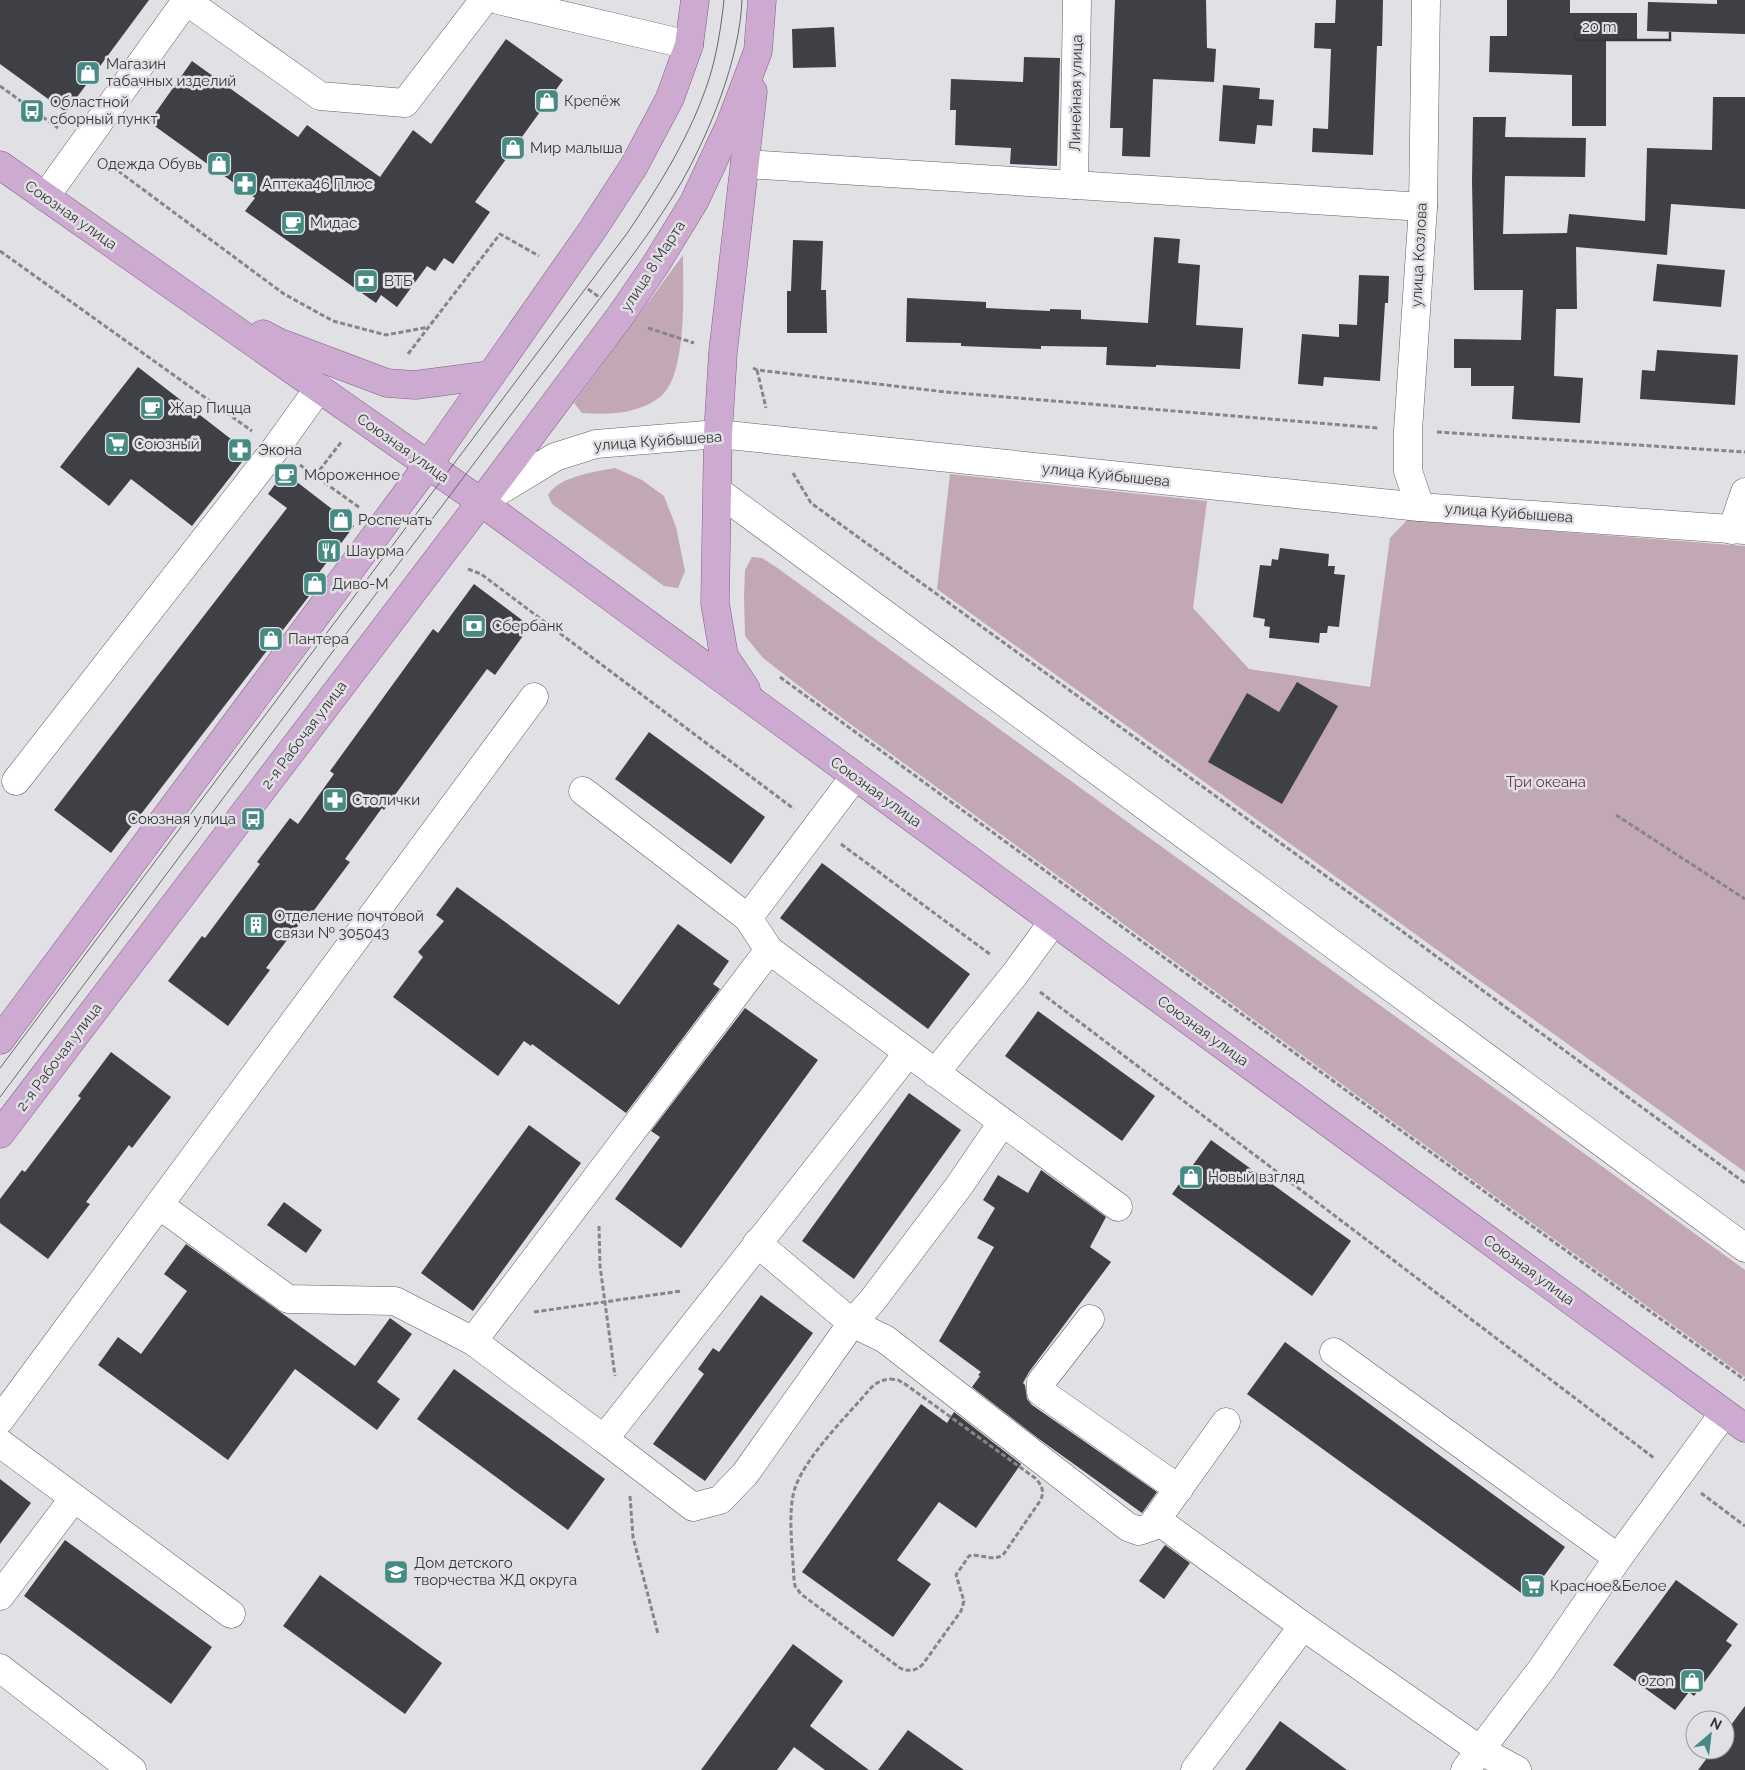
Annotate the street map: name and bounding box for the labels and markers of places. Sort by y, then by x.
place label: Магазин табачных изделий [106,55,236,90]
shop icon: Магазин табачных изделий [75,60,101,86]
shop icon: Крепёж [534,88,560,114]
place label: Крепёж [564,92,621,110]
place label: Областной сборный пункт [50,93,158,128]
bus stop icon: Областной сборный пункт [19,98,45,124]
shop icon: Мир малыша [500,135,526,161]
place label: Мир малыша [530,139,623,157]
shop icon: Одежда Обувь [206,151,232,177]
place label: Одежда Обувь [97,155,202,173]
pharmacy icon: Аптека46 Плюс [232,171,258,197]
place label: Аптека46 Плюс [262,175,373,193]
cafe icon: Мидас [280,210,306,236]
place label: Мидас [310,214,357,232]
bank icon: ВТБ [353,268,379,294]
place label: ВТБ [384,272,413,290]
cafe icon: Жар Пицца [139,395,165,421]
place label: Жар Пицца [170,399,251,417]
supermarket icon: Союзный [104,431,130,457]
place label: Союзный [134,435,200,453]
pharmacy icon: Экона [227,437,253,463]
place label: Экона [258,441,302,459]
cafe icon: Мороженное [273,462,299,488]
place label: Мороженное [304,466,400,484]
shop icon: Роспечать [328,507,354,533]
place label: Роспечать [358,511,432,529]
restaurant icon: Шаурма [316,538,342,564]
place label: Шаурма [346,542,404,560]
shop icon: Диво-М [302,571,328,597]
place label: Диво-М [332,575,389,593]
bank icon: Сбербанк [461,613,487,639]
place label: Сбербанк [492,617,563,635]
shop icon: Пантера [258,626,284,652]
place label: Пантера [288,630,349,648]
pharmacy icon: Столички [322,787,348,813]
place label: Столички [352,791,420,809]
bus stop icon: Союзная улица [240,806,266,832]
place label: Союзная улица [128,810,236,828]
place label: Отделение почтовой связи № 305043 [274,907,424,942]
building icon: Отделение почтовой связи № 305043 [243,912,269,938]
shop icon: Новый взгляд [1178,1164,1204,1190]
place label: Новый взгляд [1208,1168,1305,1186]
place label: Дом детского творчества ЖД округа [414,1554,577,1589]
school or university icon: Дом детского творчества ЖД округа [383,1559,409,1585]
supermarket icon: Красное&Белое [1520,1573,1546,1599]
place label: Красное&Белое [1550,1577,1667,1595]
shop icon: Ozon [1679,1668,1705,1694]
place label: Ozon [1638,1672,1674,1690]

